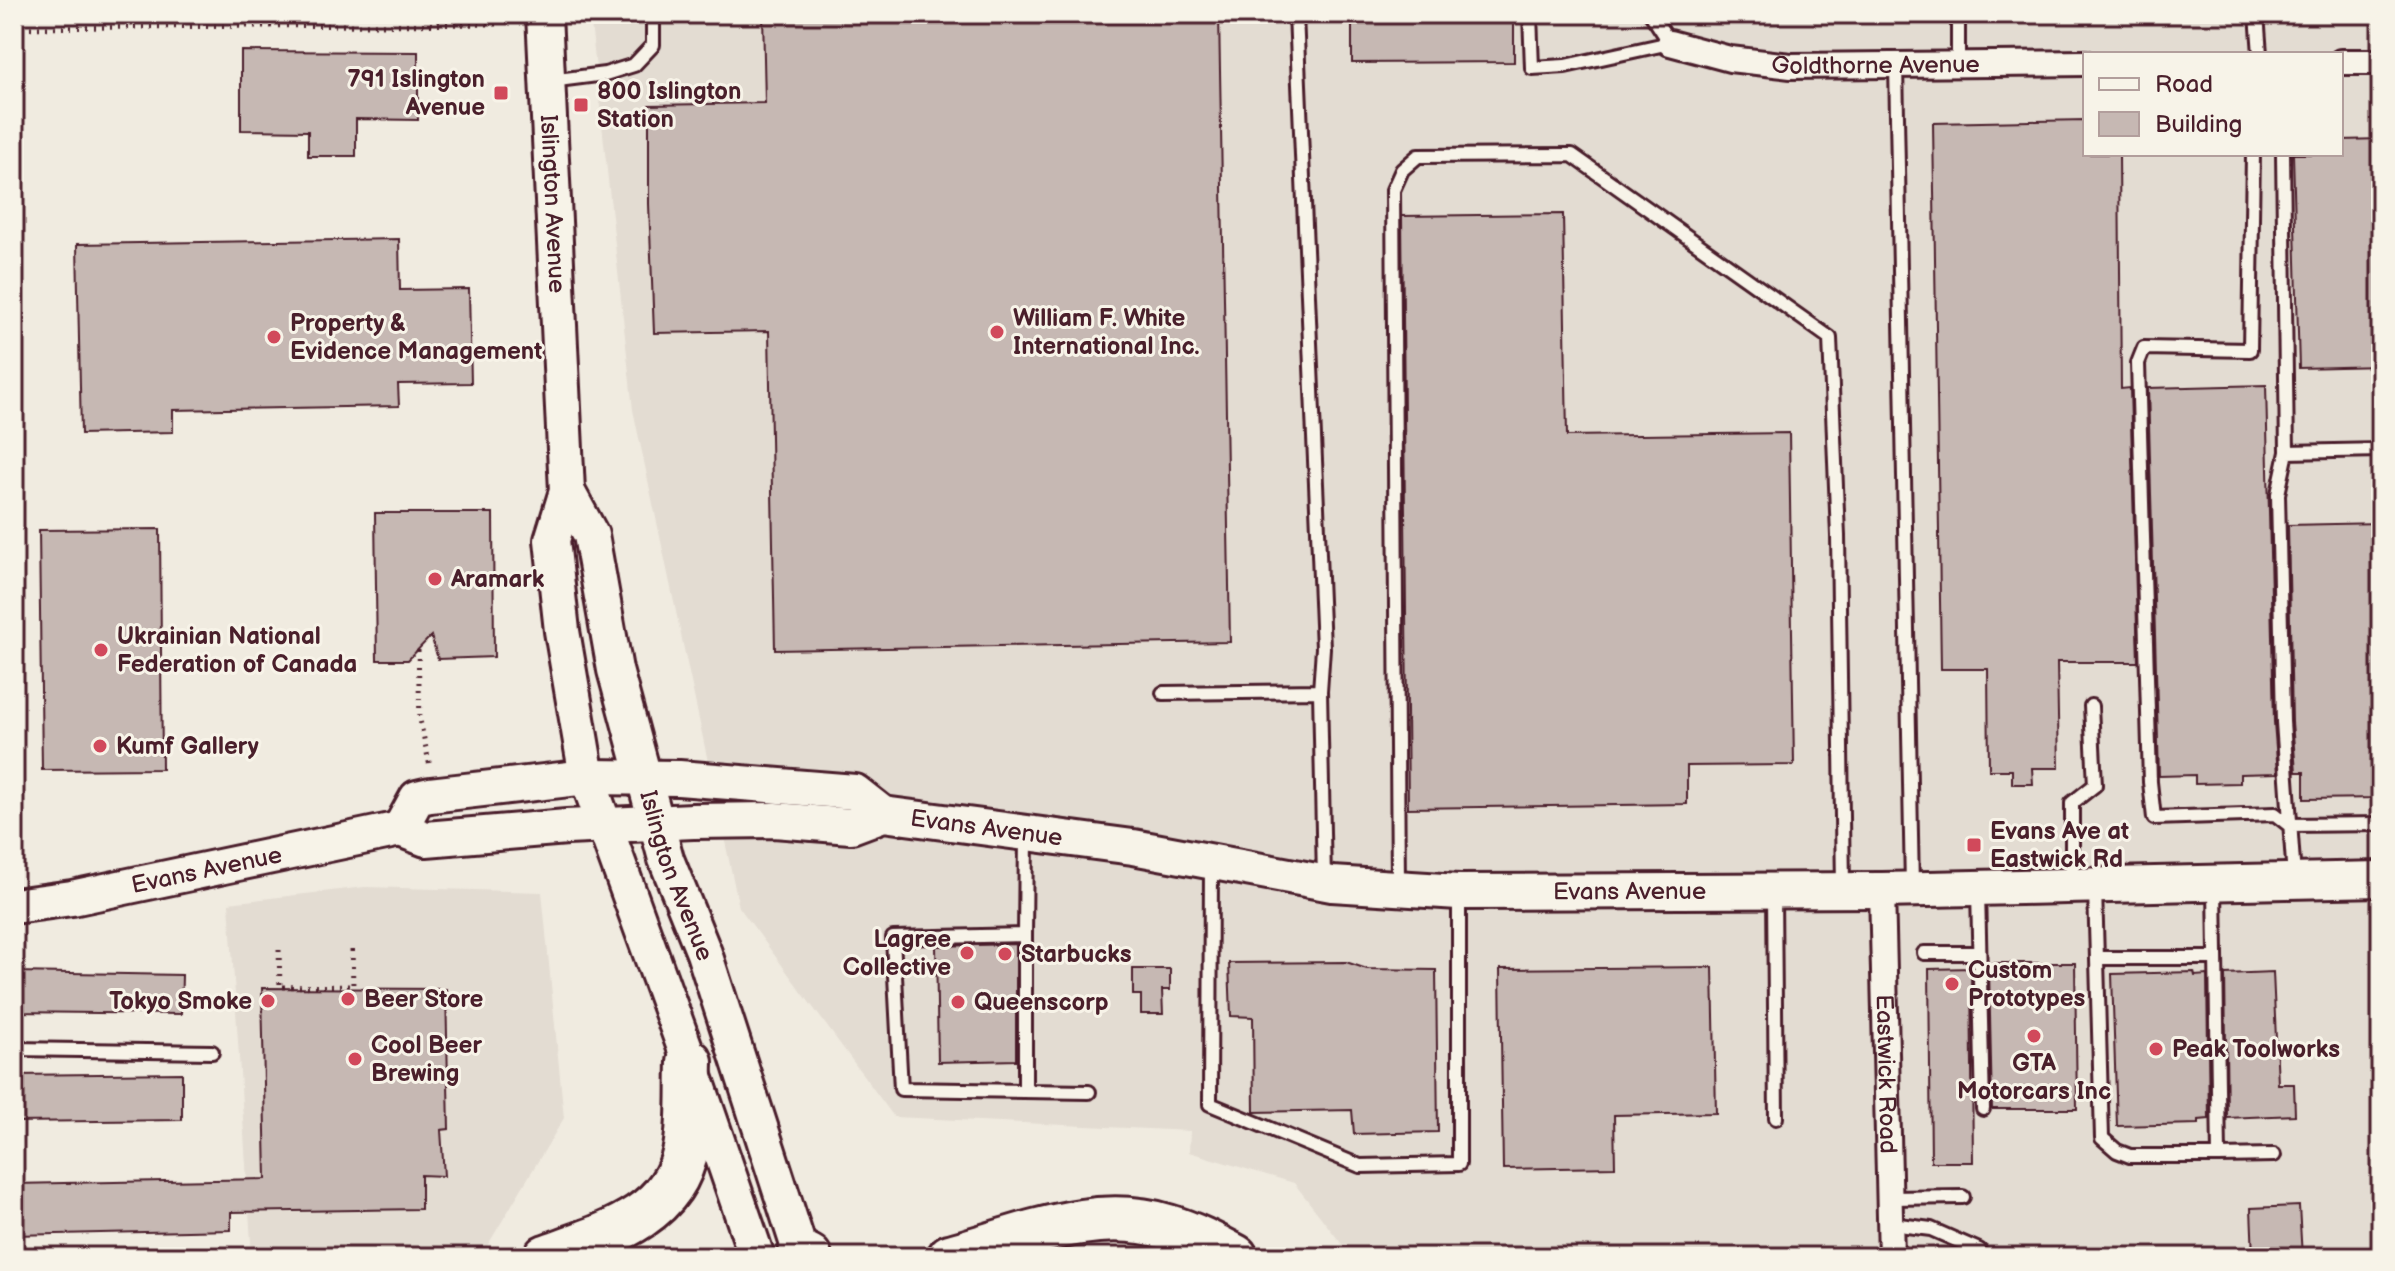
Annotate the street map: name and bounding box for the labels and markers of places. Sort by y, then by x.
place label: 791 Islington Avenue [347,65,485,122]
place label: 800 Islington Station [597,77,741,134]
marker: 791 Islington Avenue [492,84,510,102]
marker: 800 Islington Station [572,96,590,114]
place label: William F. White International Inc. [1013,304,1199,361]
place label: Property & Evidence Management [290,309,542,366]
marker: William F. White International Inc. [988,323,1006,341]
marker: Property & Evidence Management [265,328,283,346]
place label: Aramark [450,565,545,594]
marker: Aramark [426,570,444,588]
place label: Ukrainian National Federation of Canada [117,622,357,679]
marker: Ukrainian National Federation of Canada [92,641,110,659]
place label: Kumf Gallery [116,732,259,761]
marker: Kumf Gallery [91,737,109,755]
place label: Evans Ave at Eastwick Rd [1990,817,2129,874]
marker: Evans Ave at Eastwick Rd [1965,836,1983,854]
place label: Lagree Collective [843,925,951,982]
place label: Starbucks [1021,940,1132,969]
marker: Lagree Collective [958,944,976,962]
marker: Starbucks [996,945,1014,963]
place label: Custom Prototypes [1968,956,2086,1013]
marker: Custom Prototypes [1943,975,1961,993]
place label: Beer Store [364,985,483,1014]
place label: Tokyo Smoke [109,987,252,1016]
place label: Queenscorp [974,988,1109,1017]
marker: Beer Store [339,990,357,1008]
marker: Tokyo Smoke [259,992,277,1010]
marker: Queenscorp [949,993,967,1011]
marker: GTA Motorcars Inc [2025,1027,2043,1045]
place label: Cool Beer Brewing [371,1031,482,1088]
place label: Peak Toolworks [2172,1035,2340,1064]
marker: Peak Toolworks [2147,1040,2165,1058]
place label: GTA Motorcars Inc [1957,1049,2111,1106]
marker: Cool Beer Brewing [346,1050,364,1068]

